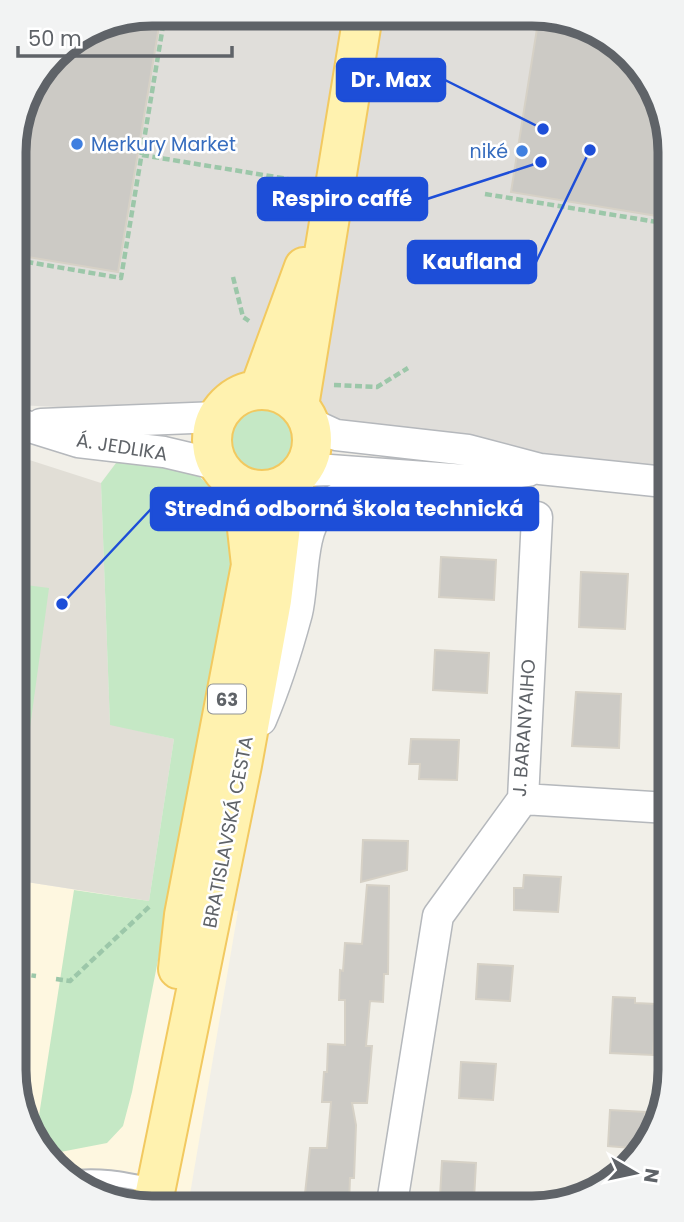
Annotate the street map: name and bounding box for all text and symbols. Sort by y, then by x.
scale bar [18,14,231,58]
text: 50 m [28,24,82,53]
callout: Dr. Max [337,59,445,101]
text: Dr. Max [351,65,432,94]
place label: Merkury Market [91,131,236,158]
marker: Merkury Market [69,136,85,152]
place label: niké [470,138,508,165]
marker: niké [514,143,530,159]
callout: Respiro caffé [258,178,427,220]
text: Respiro caffé [272,184,412,213]
callout: Kaufland [408,241,536,283]
text: Kaufland [422,247,522,276]
street label: Á. JEDLIKA [74,426,170,468]
callout: Stredná odborná škola technická [151,488,538,530]
text: Stredná odborná škola technická [164,494,524,523]
street label: J. BARANYAIHO [506,658,542,798]
road number: 63 [208,684,246,714]
street label: BRATISLAVSKÁ CESTA [196,734,260,930]
north arrow [600,1138,670,1208]
text: N [637,1166,666,1185]

